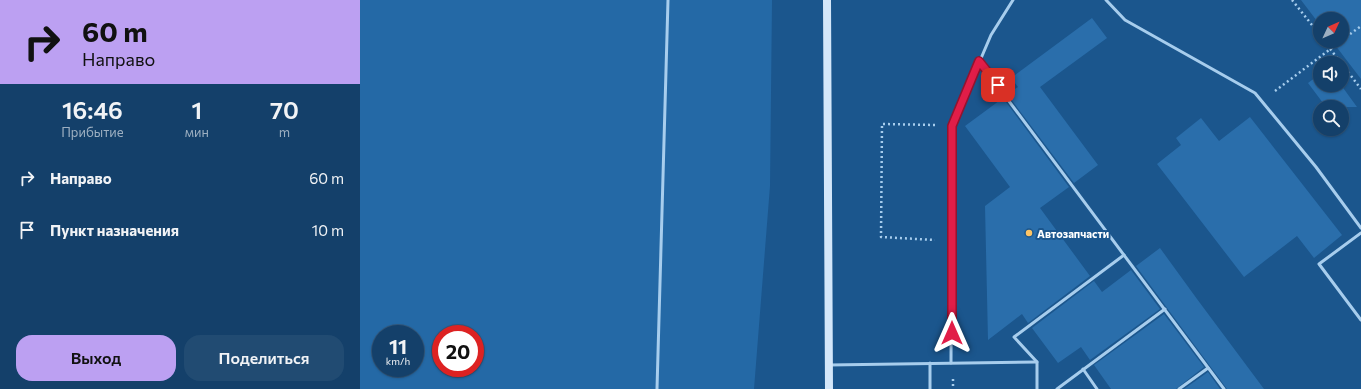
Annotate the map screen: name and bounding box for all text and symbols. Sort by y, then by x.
north arrow [1313,12,1349,48]
map controls [1313,12,1349,136]
text: 60 m [82,14,148,48]
icon: right [16,16,68,68]
text: Направо [82,48,155,70]
button: sound [1313,56,1349,92]
pin [981,68,1015,102]
icon: arrive [987,74,1009,96]
text: 16:46 [62,95,123,124]
text: 1 [192,95,202,124]
text: 70 [270,95,299,124]
button: search [1313,100,1349,136]
text: Прибытие [61,124,124,140]
text: мин [185,124,209,140]
text: m [279,124,290,140]
icon: right [16,167,38,189]
text: Направо [50,169,112,187]
text: 60 m [309,169,344,187]
icon: arrive [16,219,38,241]
text: Пункт назначения [50,221,179,239]
text: 10 m [312,221,344,239]
place label: Автозапчасти [1037,227,1109,240]
marker: Автозапчасти [1024,228,1034,238]
position arrow [931,312,973,354]
speed limit sign: 20 [432,325,484,377]
text: 11 [389,334,407,358]
button: Выход [16,335,176,381]
button: Поделиться [184,335,344,381]
text: km/h [386,355,410,367]

